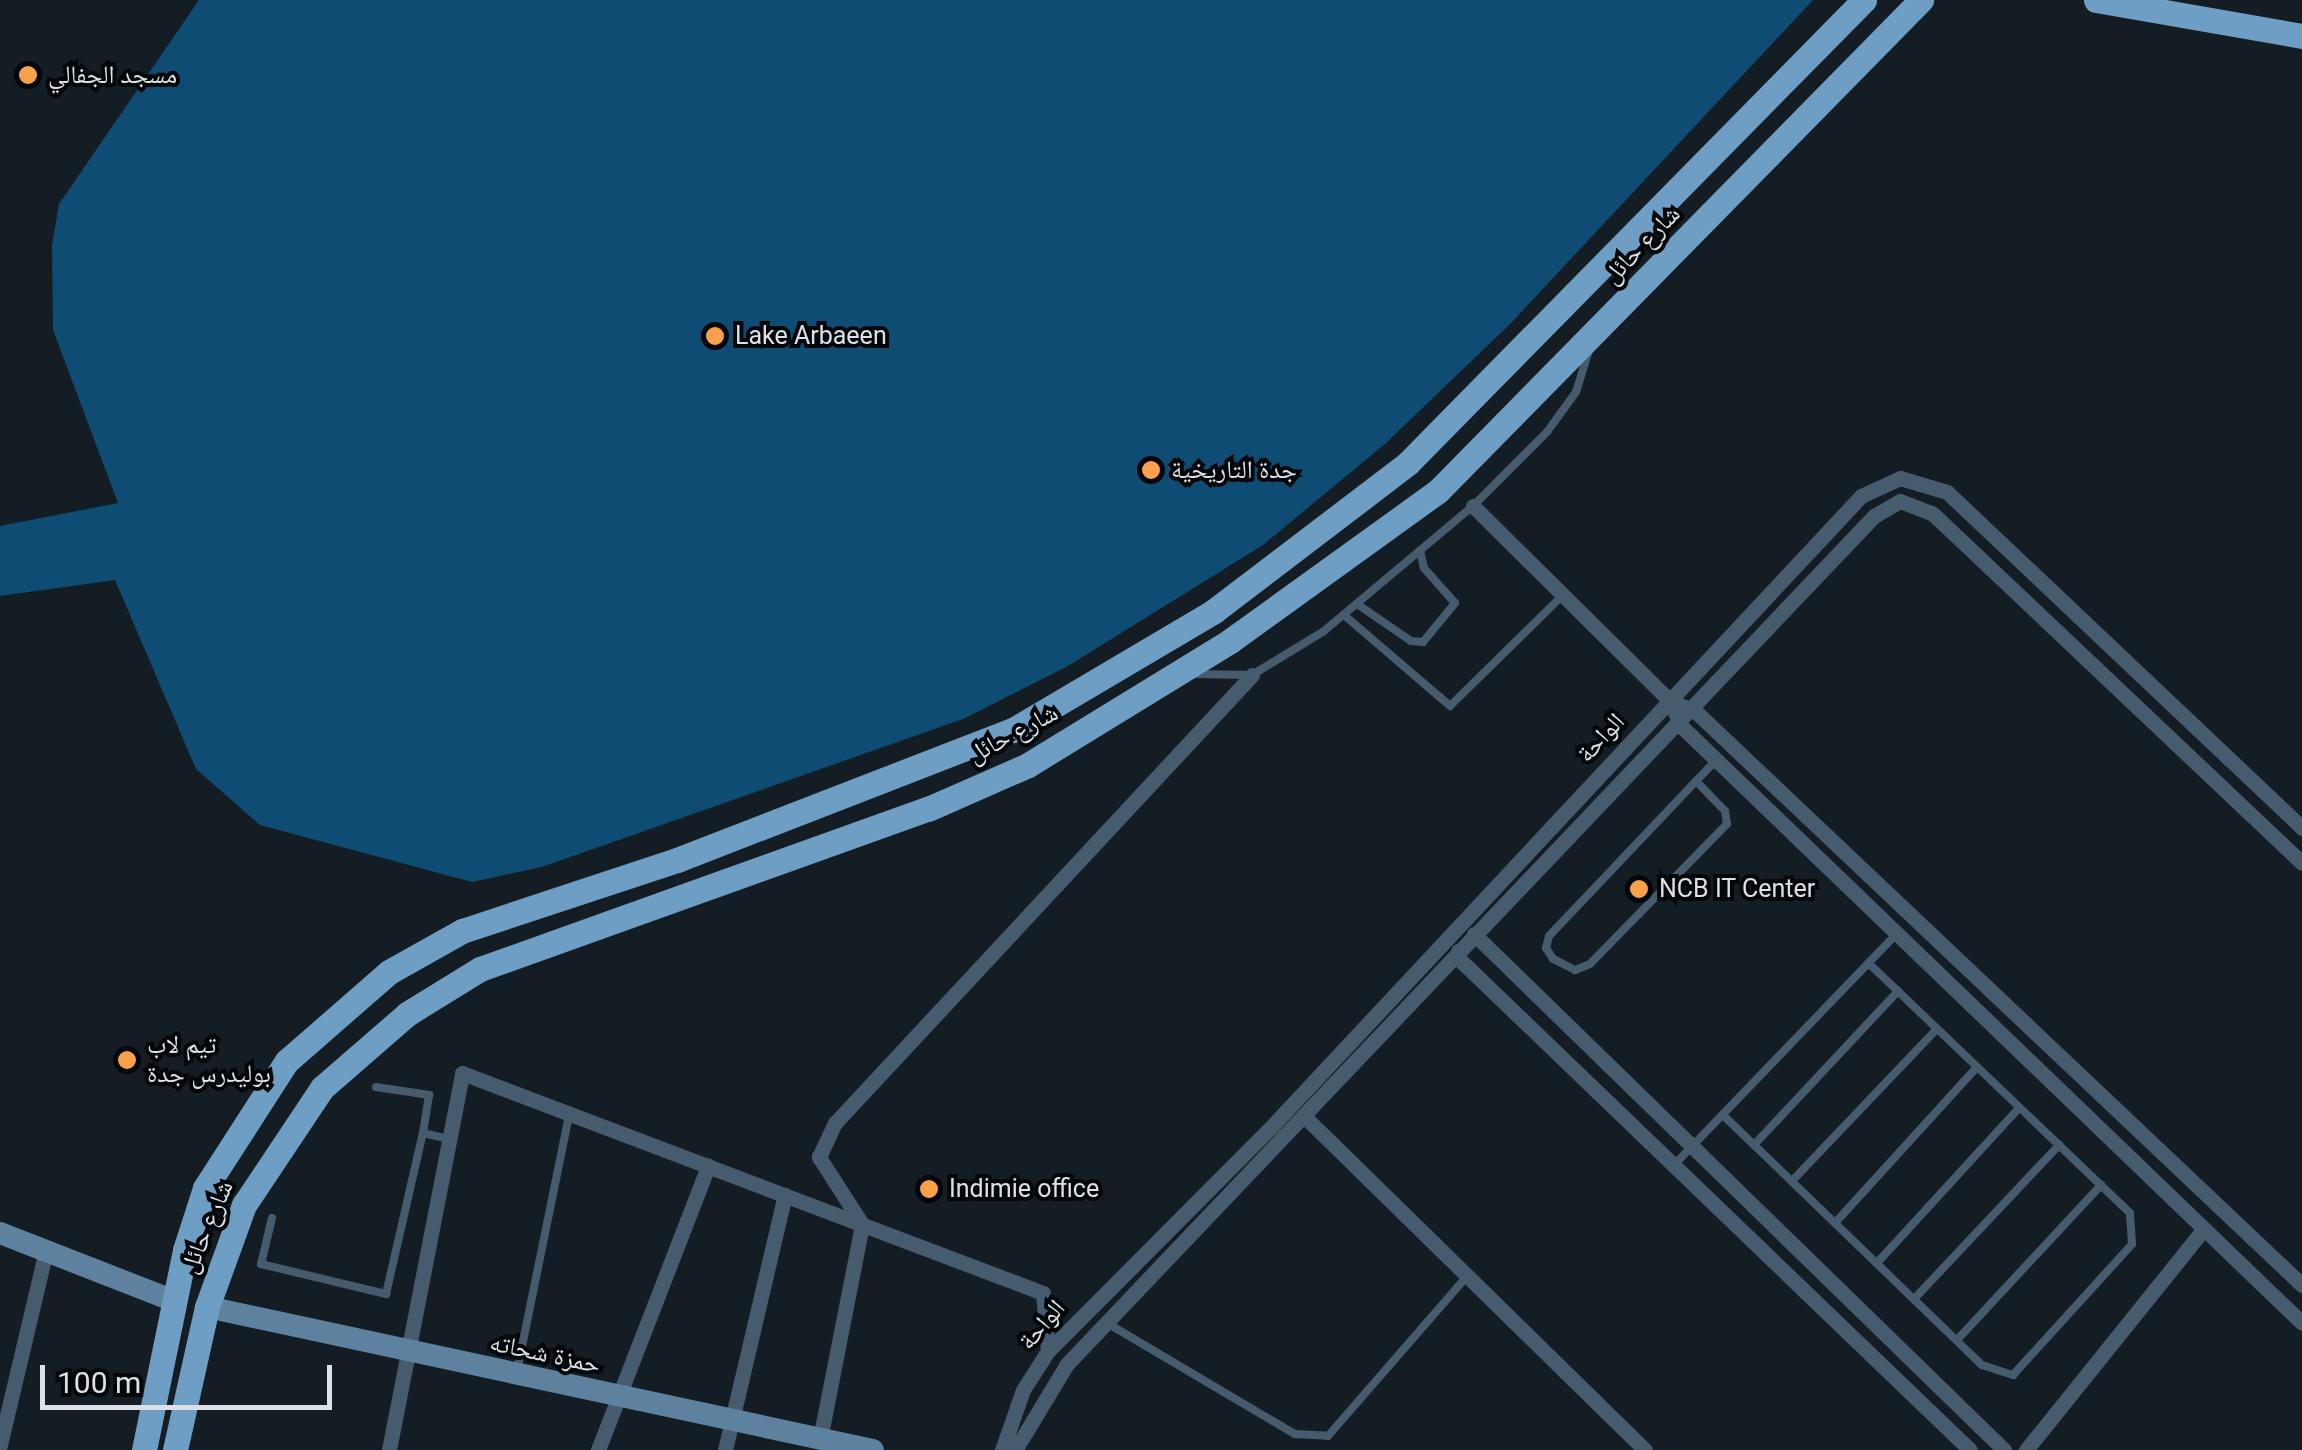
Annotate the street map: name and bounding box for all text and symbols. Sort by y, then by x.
place label: مسجد الجفالي [48,60,177,90]
marker: مسجد الجفالي [17,64,39,86]
street label: شارع حائل [1597,199,1687,291]
place label: Lake Arbaeen [735,321,887,351]
marker: Lake Arbaeen [704,325,726,347]
place label: جدة التاريخية [1171,455,1297,485]
marker: جدة التاريخية [1140,459,1162,481]
street label: شارع حائل [963,698,1063,770]
street label: الواحة [1571,707,1631,769]
place label: NCB IT Center [1659,874,1816,904]
marker: NCB IT Center [1628,878,1650,900]
place label: تيم لاب بوليدرس جدة [147,1031,271,1090]
marker: تيم لاب بوليدرس جدة [116,1049,138,1071]
place label: Indimie office [949,1174,1099,1204]
street label: شارع حائل [174,1176,240,1278]
marker: Indimie office [918,1178,940,1200]
street label: الواحة [1012,1294,1072,1356]
street label: حمزة شحاته [487,1328,603,1380]
scale bar [45,1345,338,1407]
text: 100 m [57,1365,141,1400]

